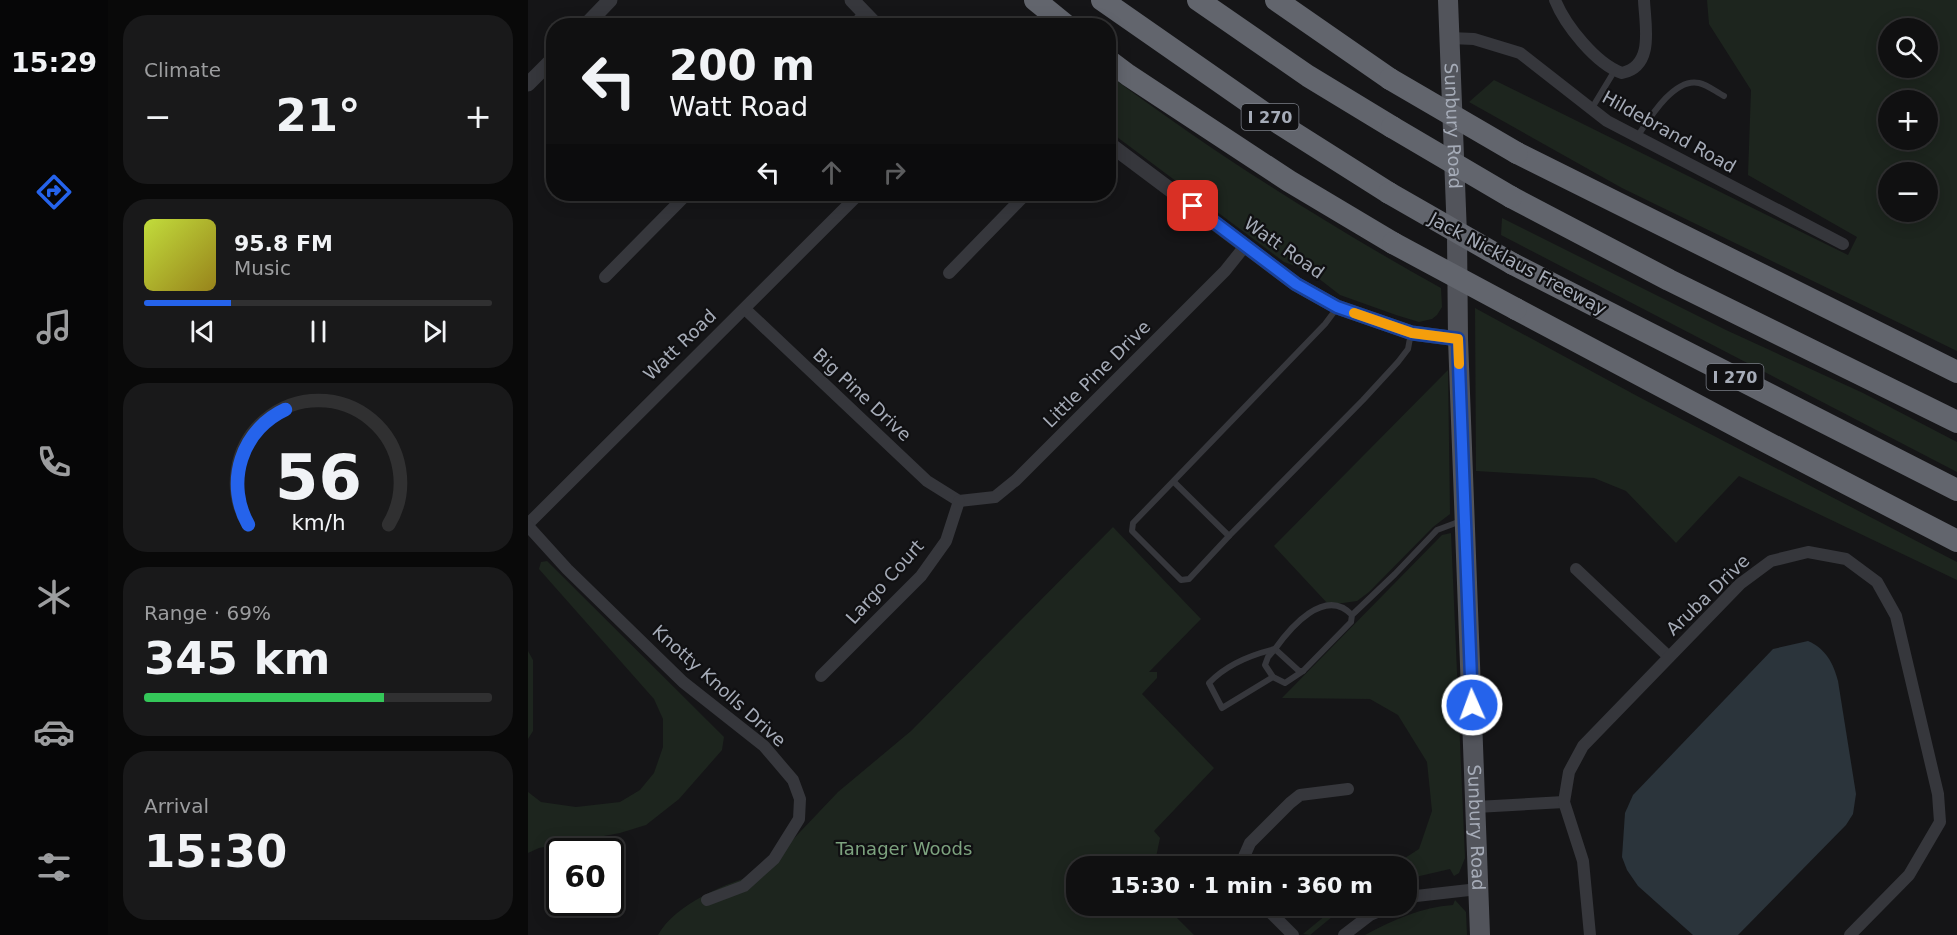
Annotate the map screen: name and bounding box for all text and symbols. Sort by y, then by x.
map controls [1878,18,1938,222]
button: search [1878,18,1938,78]
text: 200 m [669,41,815,90]
icon: left [570,42,648,120]
text: 15:29 [11,47,97,78]
text: Climate [144,58,221,82]
street label: Sunbury Road [1440,62,1466,189]
street label: Hildebrand Road [1599,86,1740,177]
text: 21° [275,89,361,142]
button: + [1878,90,1938,150]
text: Watt Road [669,91,808,122]
text: − [144,97,172,136]
text: + [464,97,492,136]
road number: I 270 [1242,104,1299,130]
icon: left [752,156,785,189]
icon: ahead [815,156,848,189]
icon: right [878,156,911,189]
button: − [1878,162,1938,222]
icon: directions [33,171,75,213]
pin [1167,180,1218,231]
icon: arrive [1176,189,1209,222]
street label: Jack Nicklaus Freeway [1425,207,1611,320]
street label: Watt Road [1240,212,1328,283]
text: 95.8 FM [234,231,333,256]
text: Music [234,256,291,280]
street label: Watt Road [639,305,720,384]
icon: music [33,306,75,348]
icon: previous [186,315,219,348]
icon: pause [302,315,335,348]
icon: next [418,315,451,348]
street label: Little Pine Drive [1039,316,1154,431]
street label: Big Pine Drive [809,344,916,445]
road number: I 270 [1706,364,1764,390]
icon: phone [33,441,75,483]
text: 56 [275,441,361,514]
text: km/h [291,510,345,535]
street label: Largo Court [841,535,928,628]
street label: Aruba Drive [1662,550,1754,639]
icon: climate [33,576,75,618]
text: Range · 69% [144,601,271,625]
street label: Knotty Knolls Drive [648,620,790,751]
text: 345 km [144,632,330,685]
position arrow [1440,673,1504,737]
icon: car [33,711,75,753]
street label: Sunbury Road [1464,764,1489,891]
text: Arrival [144,794,209,818]
text: 15:30 [144,825,287,878]
speed limit sign: 60 [546,838,624,916]
park label: Tanager Woods [835,838,972,859]
icon: filters [33,846,75,888]
text: 15:30 · 1 min · 360 m [1110,873,1373,898]

